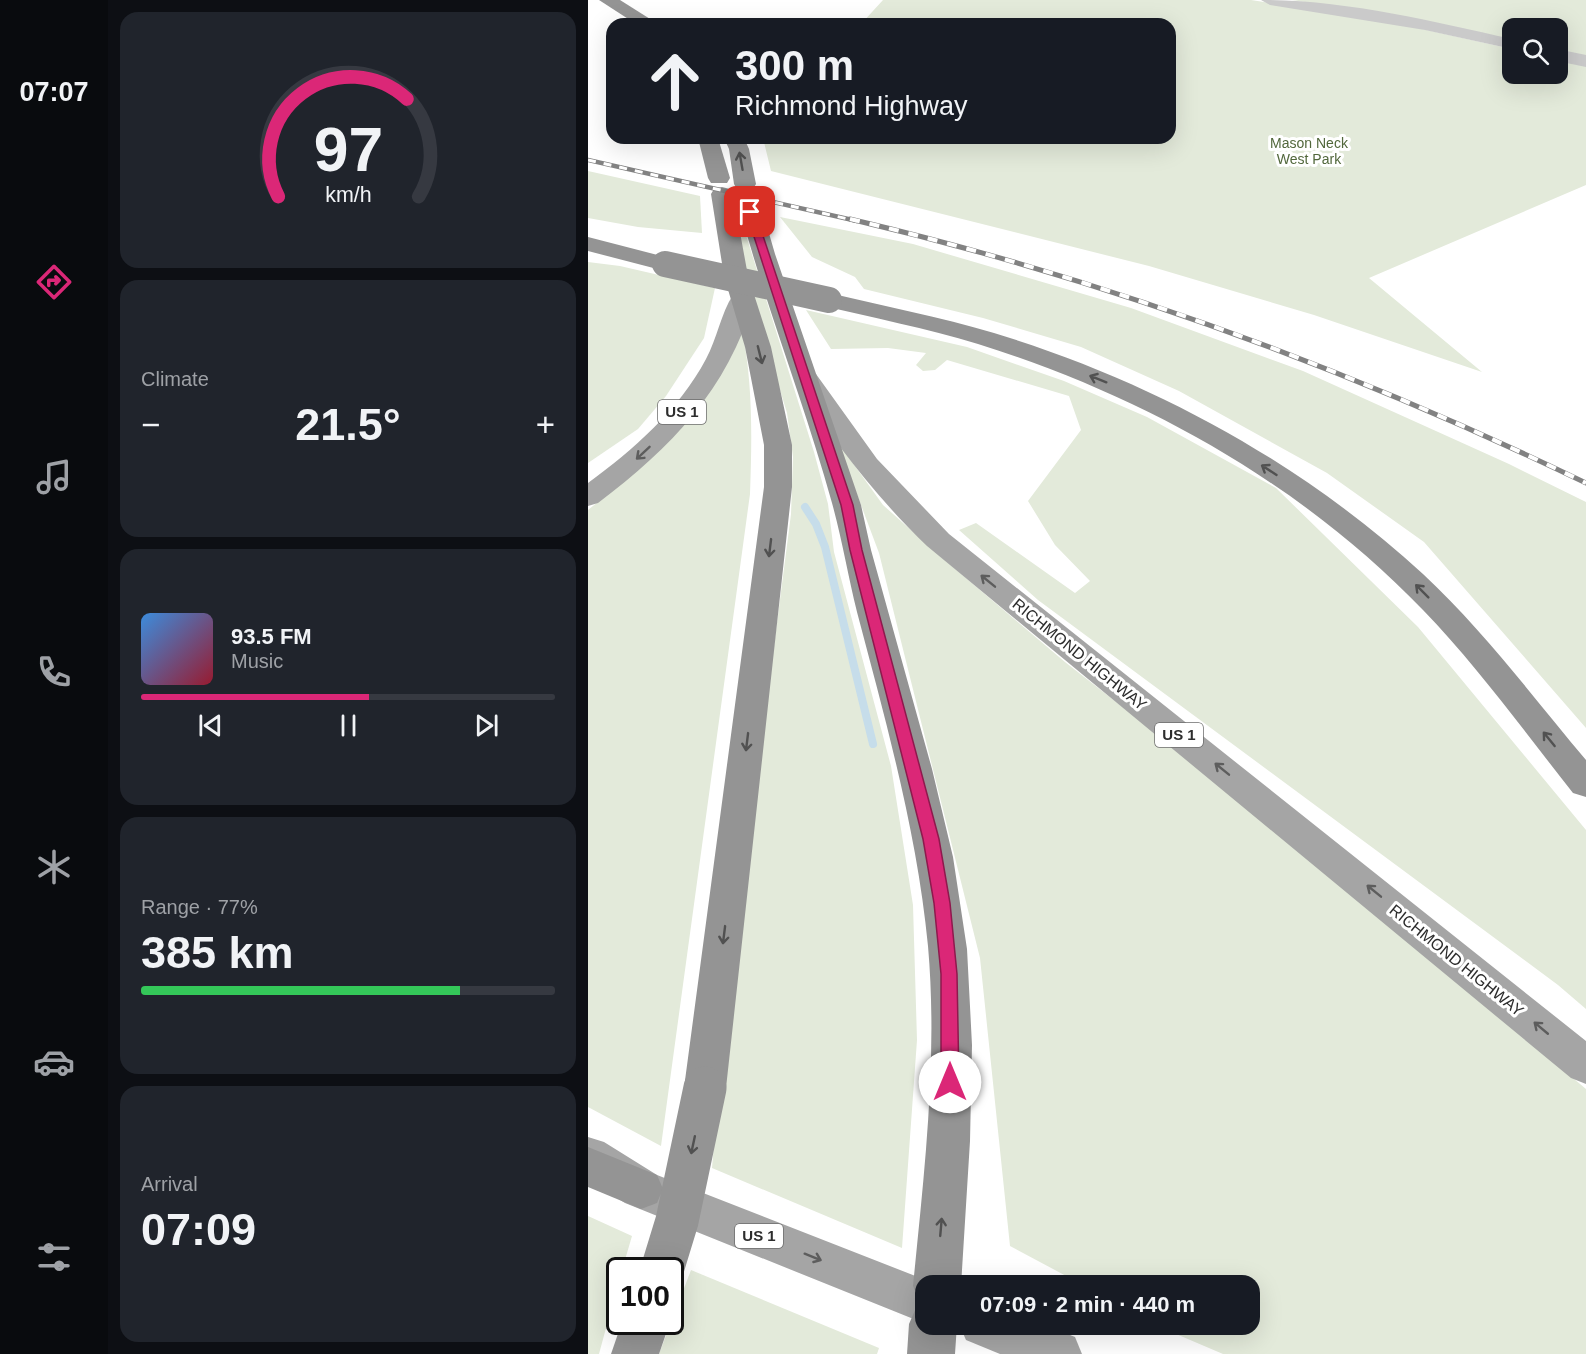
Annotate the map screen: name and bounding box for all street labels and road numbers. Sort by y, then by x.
road number: US 1 [658,400,706,424]
street label: RICHMOND HIGHWAY [1009,595,1150,714]
road number: US 1 [1155,723,1203,747]
street label: RICHMOND HIGHWAY [1386,901,1527,1020]
road number: US 1 [735,1224,783,1248]

